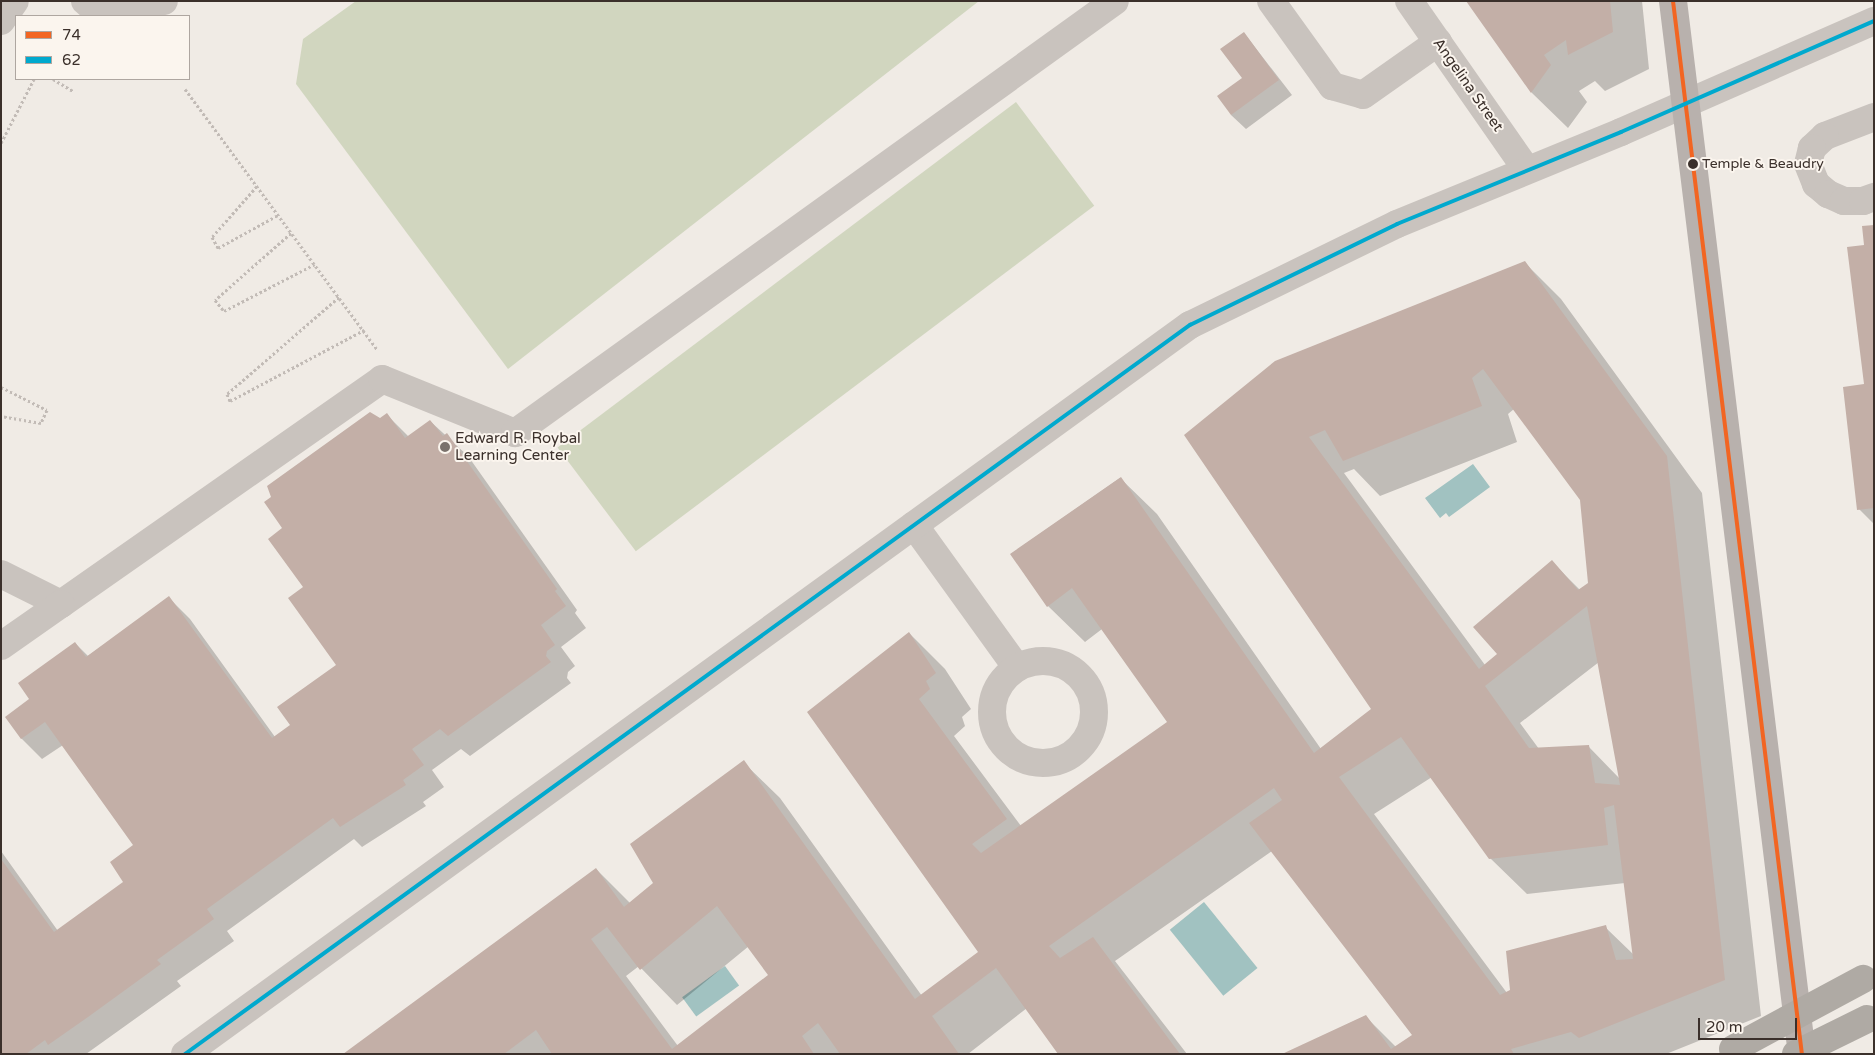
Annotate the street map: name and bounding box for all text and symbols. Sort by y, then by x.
legend [15,15,190,80]
text: 74 [62,26,81,44]
street label: Angelina Street [1429,35,1507,135]
text: 62 [62,51,81,69]
place label: Temple & Beaudry [1702,156,1824,172]
marker: Temple & Beaudry [1688,159,1698,169]
place label: Edward R. Roybal Learning Center [455,429,581,464]
marker: Edward R. Roybal Learning Center [439,441,451,453]
scale bar [1700,1008,1799,1040]
text: 20 m [1706,1018,1743,1036]

